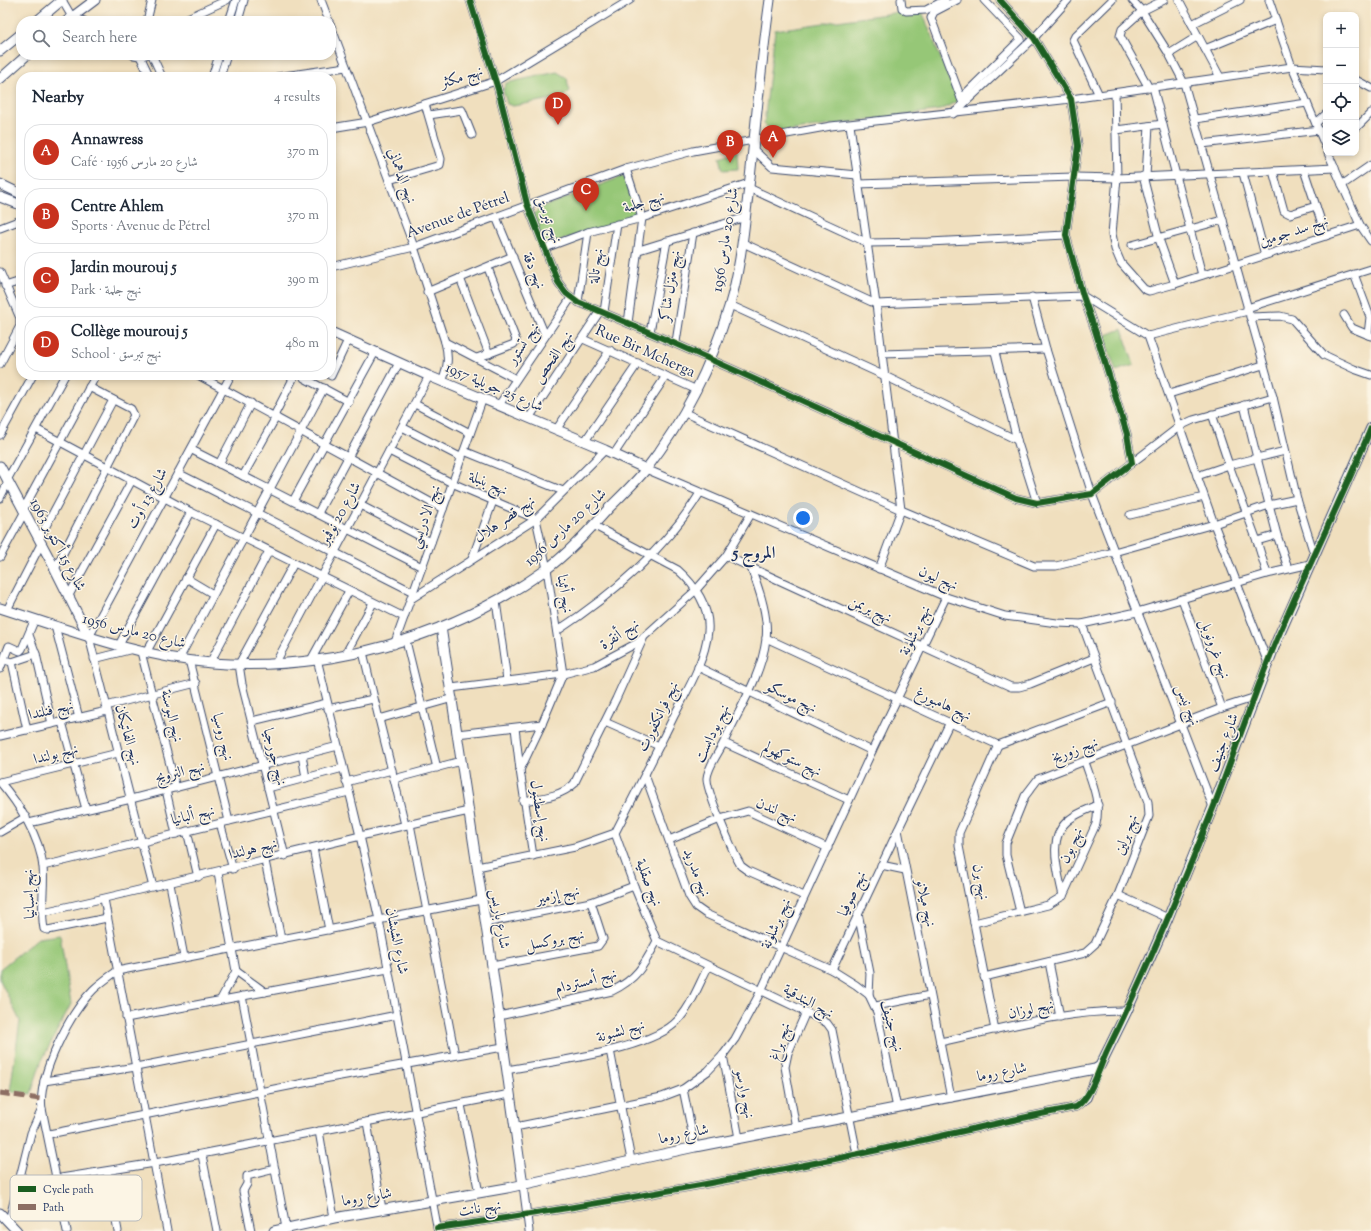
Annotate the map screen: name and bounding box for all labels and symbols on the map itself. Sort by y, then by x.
street label: نهج مكثر [436,61,487,97]
pin: D [545,92,571,125]
pin: A [760,125,786,158]
pin: B [717,130,743,163]
street label: نهج الدهماني [379,145,421,207]
pin: C [573,178,599,211]
street label: شارع 20 مارس 1956 [707,186,746,294]
street label: نهج جلمة [621,187,668,221]
street label: Avenue de Pétrel [403,188,513,244]
street label: نهج تبرسق [527,193,567,248]
street label: نهج سد جومين [1257,211,1332,255]
street label: نهج تالة [584,247,612,286]
street label: نهج منزل شاكر [655,249,689,325]
street label: نهج دقة [514,250,550,293]
street label: نهج تستور [501,319,547,372]
street label: Rue Bir Mcherga [592,321,698,383]
street label: نهج الفحص [529,328,581,390]
street label: شارع 25 جويلية 1957 [441,358,546,419]
street label: شارع 13 أوت [121,464,174,534]
street label: نهج بنبلة [464,466,511,504]
street label: شارع 20 نوفمبر [314,478,368,552]
street label: نهج الادريسي [405,482,449,552]
street label: شارع 20 مارس 1956 [520,484,613,572]
street label: نهج قصر هلال [470,491,541,550]
street label: شارع 15 أكتوبر 1963 [23,494,92,596]
your location [793,508,813,528]
district label: المروج 5 [730,542,776,568]
street label: نهج ليون [914,561,961,598]
street label: نهج أثينا [549,573,579,615]
street label: نهج بريمن [844,591,895,631]
street label: نهج برشلونة [895,602,939,661]
street label: شارع 20 مارس 1956 [80,609,188,656]
street label: نهج أنقرة [595,613,645,657]
street label: نهج غرونوبل [1192,616,1235,683]
street label: نهج موسكو [759,676,820,721]
street label: نهج فرانكفورت [633,678,687,757]
street label: نهج نيس [1167,681,1205,730]
street label: نهج هامبورغ [911,683,974,729]
street label: نهج البوسنة [152,688,188,745]
street label: نهج فنلندا [26,696,76,728]
street label: نهج بودابست [690,701,738,768]
street label: نهج الفاتيكان [107,702,145,768]
street label: نهج روسيا [204,711,238,763]
street label: شارع جنيف [1203,711,1246,776]
street label: نهج جورجيا [255,726,291,788]
street label: نهج زوريخ [1049,733,1102,771]
street label: نهج ستوكهولم [759,737,825,784]
street label: نهج بولندا [31,739,81,773]
street label: نهج النرويج [153,757,208,791]
street label: نهج إسطنبول [522,779,554,844]
street label: نهج لندن [751,793,800,831]
street label: نهج ألبانيا [169,799,217,833]
street label: نهج برلين [1110,812,1146,859]
street label: نهج بون [1055,825,1091,868]
street label: نهج هولندا [227,834,280,868]
street label: نهج مدريد [675,846,715,901]
street label: نهج صقلية [628,856,667,910]
street label: نهج برن [964,862,994,902]
street label: نهج صوفيا [833,868,874,921]
street label: نهج إسبانيا [19,869,43,919]
street label: نهج ميلانو [907,875,940,929]
street label: نهج إزمير [532,881,582,913]
street label: شارع باريس [483,888,514,951]
street label: نهج برشلونة [757,895,799,954]
street label: شارع الشيشان [378,906,413,976]
street label: نهج بروكسل [524,925,587,959]
street label: نهج أمستردام [552,962,620,1002]
street label: نهج البندقية [778,980,837,1026]
street label: نهج لوزان [1006,995,1056,1027]
street label: نهج جنيف [872,998,908,1055]
street label: نهج لشبونة [594,1015,648,1051]
street label: نهج براغ [765,1020,799,1065]
street label: شارع روما [975,1058,1029,1089]
street label: نهج وارسو [727,1066,759,1121]
street label: شارع روما [657,1119,711,1151]
legend [10,1175,142,1221]
text: Cycle path [43,1182,94,1198]
street label: شارع روما [340,1183,394,1214]
street label: نهج نانت [457,1196,503,1224]
text: Path [43,1200,65,1216]

